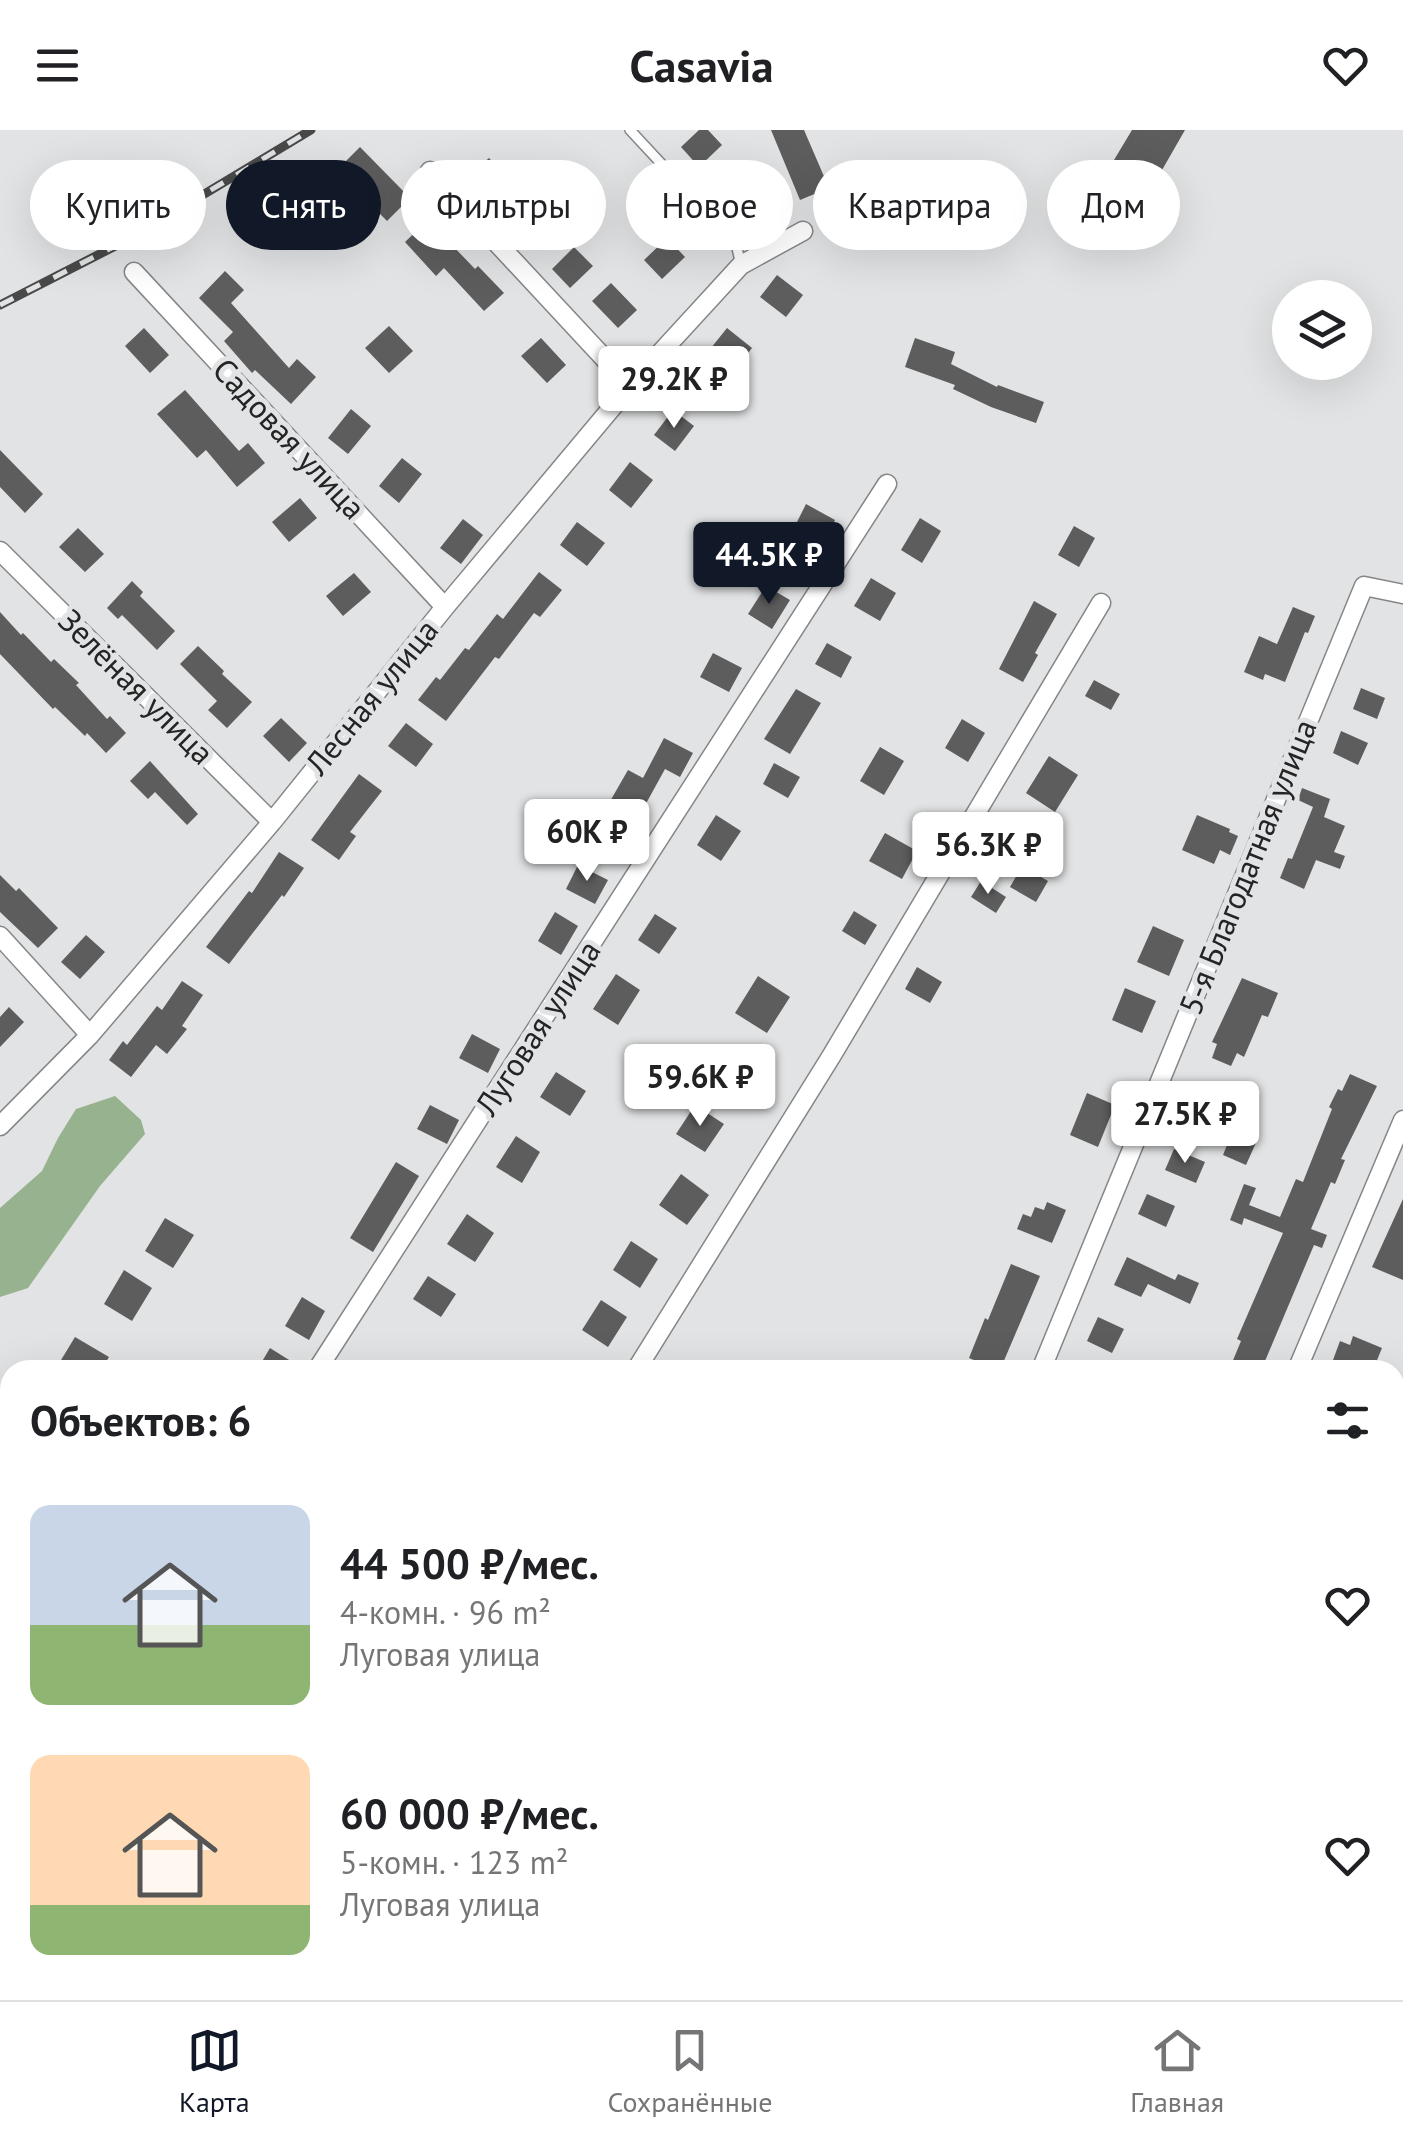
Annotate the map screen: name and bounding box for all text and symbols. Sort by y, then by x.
text: Casavia [629,36,774,94]
icon: menu [30,38,85,93]
icon: heart [1318,38,1373,93]
chip: Купить [30,160,206,250]
chip: Снять [226,160,381,250]
chip: Фильтры [401,160,606,250]
chip: Новое [626,160,793,250]
chip: Квартира [813,160,1027,250]
chip: Дом [1047,160,1180,250]
map controls [1272,280,1372,380]
button: layers [1272,280,1372,380]
pin: 29.2K ₽ [582,346,766,431]
street label: Садовая улица [204,349,375,528]
text: 29.2K ₽ [620,357,728,399]
pin: 44.5K ₽ [677,522,861,607]
text: 44.5K ₽ [715,533,823,575]
street label: Зелёная улица [50,599,224,773]
street label: Лесная улица [295,610,447,784]
street label: 5-я Благодатная улица [1169,713,1326,1020]
pin: 60K ₽ [517,799,657,884]
text: 60K ₽ [546,810,628,852]
pin: 56.3K ₽ [896,812,1080,897]
text: 56.3K ₽ [934,823,1042,865]
street label: Луговая улица [464,932,609,1124]
pin: 59.6K ₽ [608,1044,792,1129]
text: 59.6K ₽ [646,1055,754,1097]
pin: 27.5K ₽ [1093,1081,1277,1166]
text: 27.5K ₽ [1133,1092,1237,1134]
text: Объектов: 6 [30,1393,251,1448]
icon: filters [1320,1393,1375,1448]
text: 44 500 ₽/мес. [340,1536,599,1591]
icon: home [110,1545,230,1665]
icon: heart [1320,1578,1375,1633]
text: 4-комн. · 96 m² [340,1591,551,1633]
text: Луговая улица [340,1633,540,1675]
text: 60 000 ₽/мес. [340,1786,599,1841]
icon: home [110,1795,230,1915]
icon: heart [1320,1828,1375,1883]
text: 5-комн. · 123 m² [340,1841,568,1883]
text: Луговая улица [340,1883,540,1925]
tab: Карта [179,2023,250,2120]
tab: Сохранённые [607,2023,773,2120]
tab: Главная [1130,2023,1224,2120]

